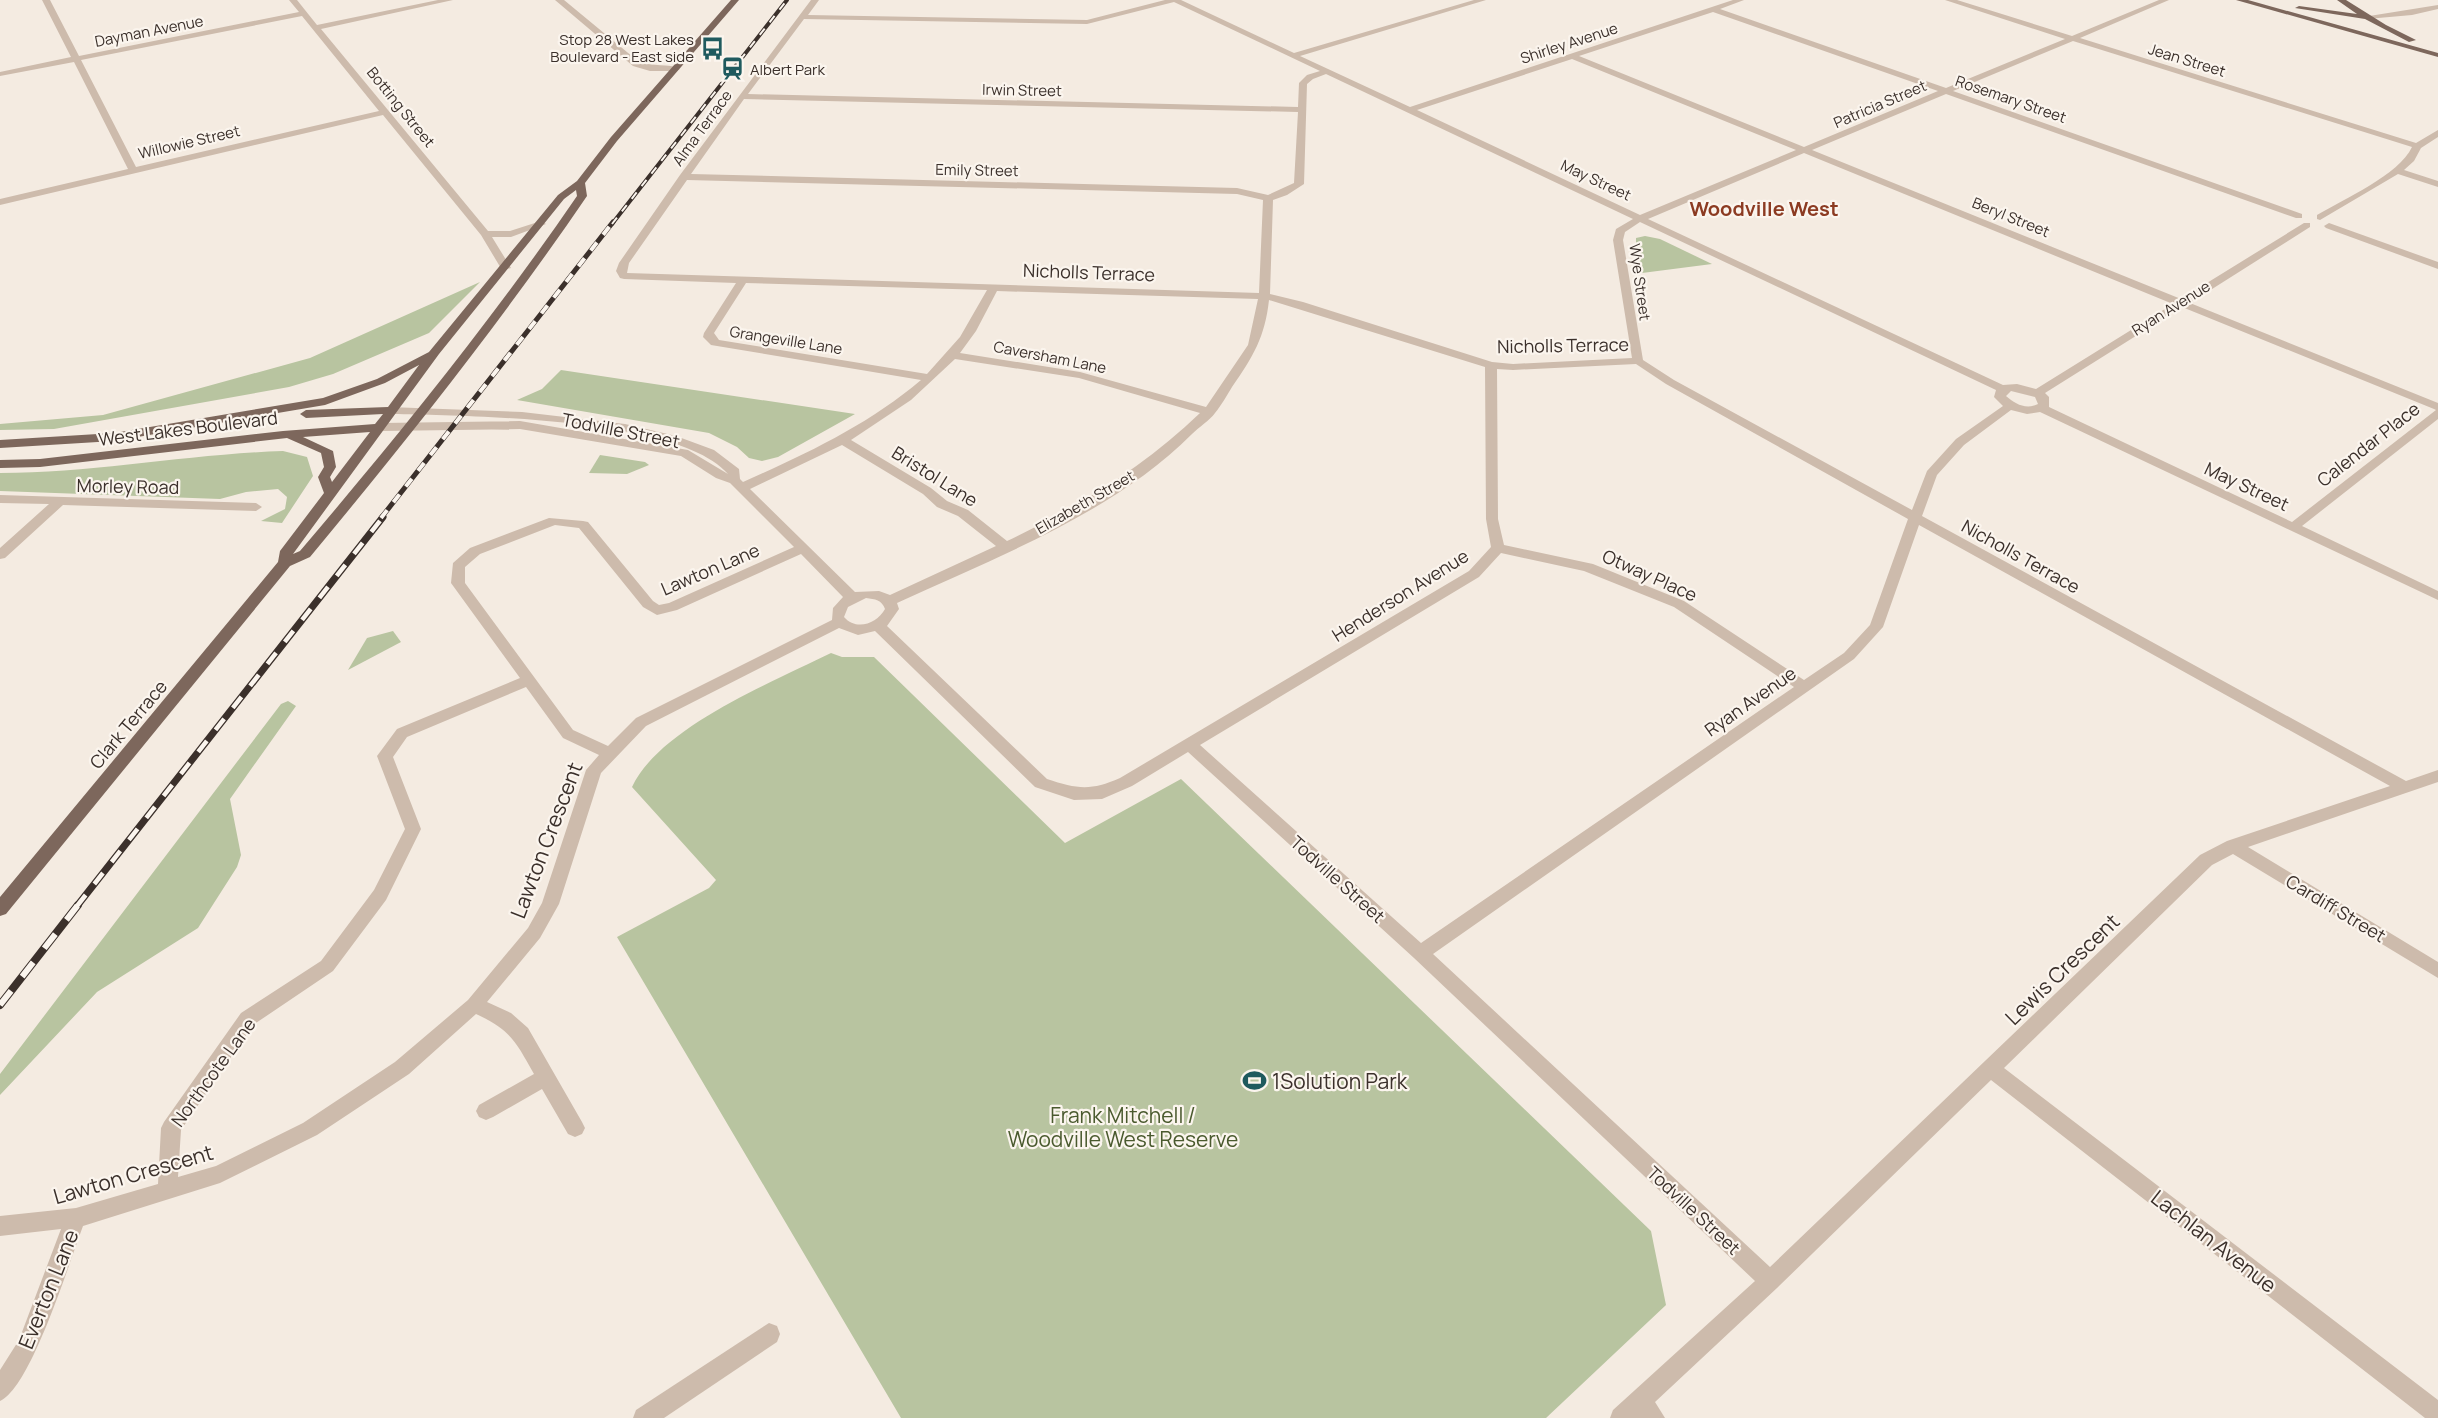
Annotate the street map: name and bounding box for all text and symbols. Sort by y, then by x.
street label: Dayman Avenue [93,10,205,52]
street label: Shirley Avenue [1518,17,1621,69]
place label: Stop 28 West Lakes Boulevard - East side [550,29,694,67]
bus stop icon: Stop 28 West Lakes Boulevard - East side [699,35,725,61]
street label: Jean Street [2146,38,2228,82]
station icon: Albert Park [719,56,745,82]
place label: Albert Park [750,59,826,80]
street label: Botting Street [362,62,440,152]
street label: Rosemary Street [1953,70,2069,128]
street label: Patricia Street [1830,75,1930,133]
street label: Irwin Street [982,79,1062,101]
street label: Alma Terrace [667,86,737,170]
street label: Willowie Street [136,120,242,164]
street label: May Street [1557,155,1635,205]
street label: Emily Street [935,159,1019,181]
street label: Beryl Street [1969,192,2053,242]
district label: Woodville West [1689,195,1839,222]
street label: Wye Street [1624,242,1656,322]
street label: Nicholls Terrace [1023,258,1155,286]
street label: Ryan Avenue [2128,275,2214,340]
street label: Grangeville Lane [728,321,844,359]
street label: Nicholls Terrace [1497,332,1629,358]
street label: Caversham Lane [992,336,1108,378]
street label: Calendar Place [2312,396,2424,492]
street label: West Lakes Boulevard [97,405,279,451]
street label: Todville Street [560,407,682,453]
street label: Bristol Lane [888,440,982,512]
street label: May Street [2201,456,2293,516]
street label: Elizabeth Street [1032,465,1138,539]
street label: Morley Road [77,473,179,499]
street label: Nicholls Terrace [1957,514,2085,598]
street label: Lawton Lane [657,537,763,601]
street label: Henderson Avenue [1327,543,1473,647]
street label: Otway Place [1599,543,1701,607]
street label: Ryan Avenue [1700,661,1800,741]
street label: Clark Terrace [84,675,172,773]
street label: Lawton Crescent [503,758,589,922]
street label: Todville Street [1286,830,1390,928]
street label: Cardiff Street [2282,869,2390,947]
street label: Lewis Crescent [1999,907,2125,1031]
street label: Northcote Lane [165,1013,261,1131]
place label: 1Solution Park [1272,1067,1408,1095]
sports icon: 1Solution Park [1241,1068,1267,1094]
park label: Frank Mitchell / Woodville West Reserve [1008,1101,1238,1153]
street label: Lawton Crescent [50,1138,216,1210]
street label: Todville Street [1642,1161,1746,1259]
street label: Lachlan Avenue [2146,1183,2282,1299]
street label: Everton Lane [11,1225,85,1353]

